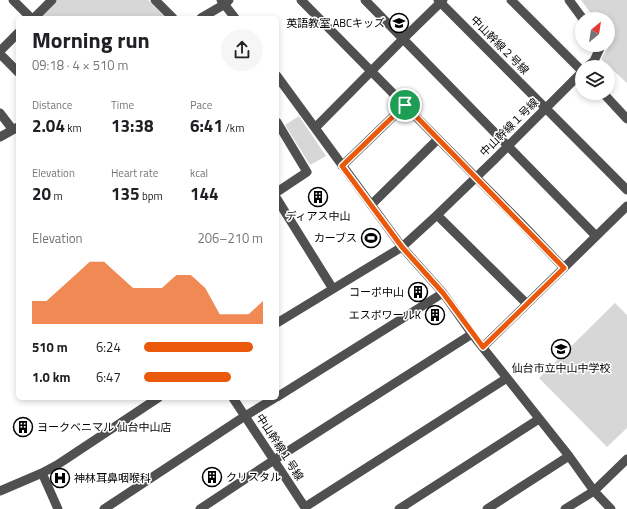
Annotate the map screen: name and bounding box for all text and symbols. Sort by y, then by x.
school or university icon: 英語教室 ABCキッズ [388,12,410,34]
street label: 中山幹線２号線 [467,12,533,78]
north arrow [575,12,615,52]
map controls [575,12,615,100]
place label: 英語教室 ABCキッズ [286,15,385,31]
text: Morning run [32,23,150,57]
button: share [221,29,263,71]
text: 09:18 · 4 × 510 m [32,55,128,75]
button: layers [575,60,615,100]
pin [388,88,422,122]
icon: arrive [394,94,416,116]
street label: 中山幹線１号線 [476,94,542,160]
text: Distance [32,97,72,113]
text: Time [111,97,134,113]
text: Pace [190,97,212,113]
text: 2.04 [32,113,65,139]
text: 13:38 [111,113,153,139]
text: 6:41 [190,113,223,139]
text: km [65,120,82,136]
text: /km [223,120,244,136]
text: Elevation [32,165,75,181]
text: Heart rate [111,165,158,181]
text: kcal [190,165,208,181]
text: 20 [32,181,51,207]
text: 135 [111,181,140,207]
text: 144 [190,181,219,207]
building icon: ディアス中山 [307,186,329,208]
text: m [51,188,63,204]
text: bpm [140,188,163,204]
place label: ディアス中山 [285,208,351,224]
sports icon: カーブス [360,227,382,249]
text: Elevation [32,228,83,248]
text: 206–210 m [197,228,263,248]
place label: カーブス [314,230,357,246]
building icon: コーポ中山 [407,281,429,303]
place label: コーポ中山 [349,284,404,300]
building icon: エスポワールK [424,304,446,326]
place label: エスポワールK [349,307,422,323]
text: 510 m [32,337,68,357]
text: 6:24 [96,337,121,357]
school or university icon: 仙台市立中山中学校 [550,338,572,360]
place label: 仙台市立中山中学校 [512,360,611,376]
text: 1.0 km [32,367,70,387]
text: 6:47 [96,367,121,387]
street label: 中山幹線１号線 [252,410,308,484]
building icon: ヨークベニマル 仙台中山店 [12,416,34,438]
place label: ヨークベニマル 仙台中山店 [37,419,171,435]
building icon: クリスタル [201,466,223,488]
hospital icon: 神林耳鼻咽喉科 [49,467,71,489]
place label: クリスタル [226,469,281,485]
place label: 神林耳鼻咽喉科 [74,470,151,486]

